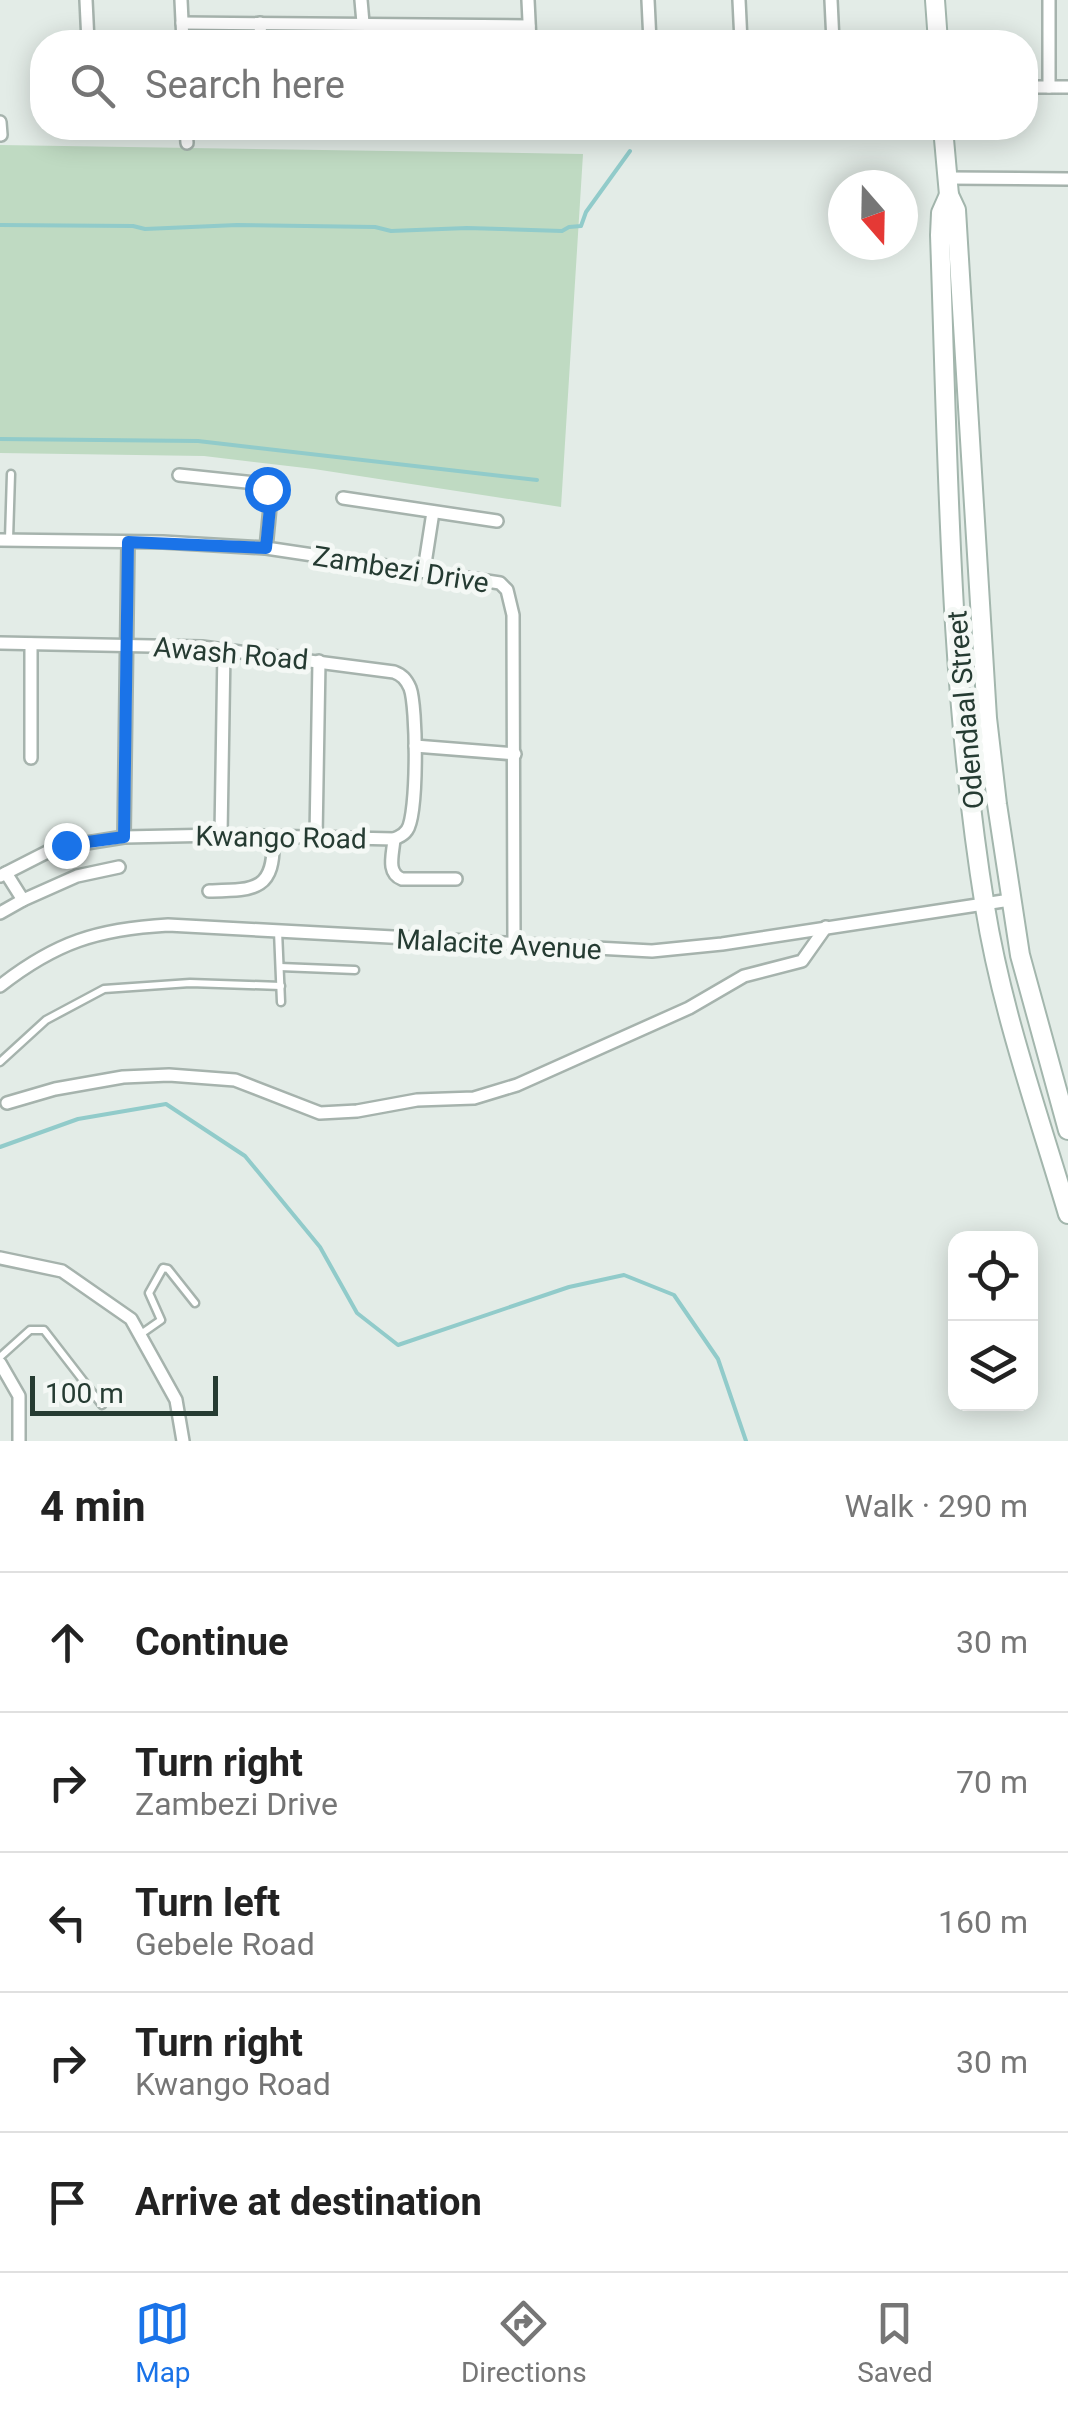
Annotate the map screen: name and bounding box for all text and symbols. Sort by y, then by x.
search box [30,30,1038,140]
icon: search [65,58,120,113]
text: Search here [145,63,345,107]
north arrow [828,170,918,260]
route start [245,467,291,513]
street label: Zambezi Drive [311,539,491,600]
street label: Odendaal Street [940,609,991,811]
street label: Awash Road [152,630,310,677]
street label: Kwango Road [195,820,367,855]
route end [44,823,90,869]
street label: Malacite Avenue [395,923,603,966]
map controls [948,1231,1038,1411]
button: locate [948,1231,1038,1321]
button: layers [948,1321,1038,1411]
scale bar [30,1371,218,1416]
text: 100 m [45,1377,124,1410]
text: 4 min [40,1482,146,1531]
text: Walk · 290 m [845,1487,1028,1525]
icon: ahead [40,1615,95,1670]
text: Continue [135,1620,289,1664]
text: 30 m [956,1623,1028,1661]
text: Turn right [135,1741,303,1785]
icon: right [40,1755,95,1810]
text: 70 m [956,1763,1028,1801]
text: Zambezi Drive [135,1785,338,1823]
text: Turn left [135,1881,280,1925]
icon: left [40,1895,95,1950]
text: 160 m [938,1903,1028,1941]
text: Gebele Road [135,1925,315,1963]
text: Turn right [135,2021,303,2065]
icon: right [40,2035,95,2090]
text: 30 m [956,2043,1028,2081]
text: Kwango Road [135,2065,331,2103]
icon: arrive [40,2175,95,2230]
text: Arrive at destination [135,2180,482,2224]
tab: Map [135,2296,191,2389]
tab: Directions [461,2296,587,2389]
tab: Saved [857,2296,933,2389]

